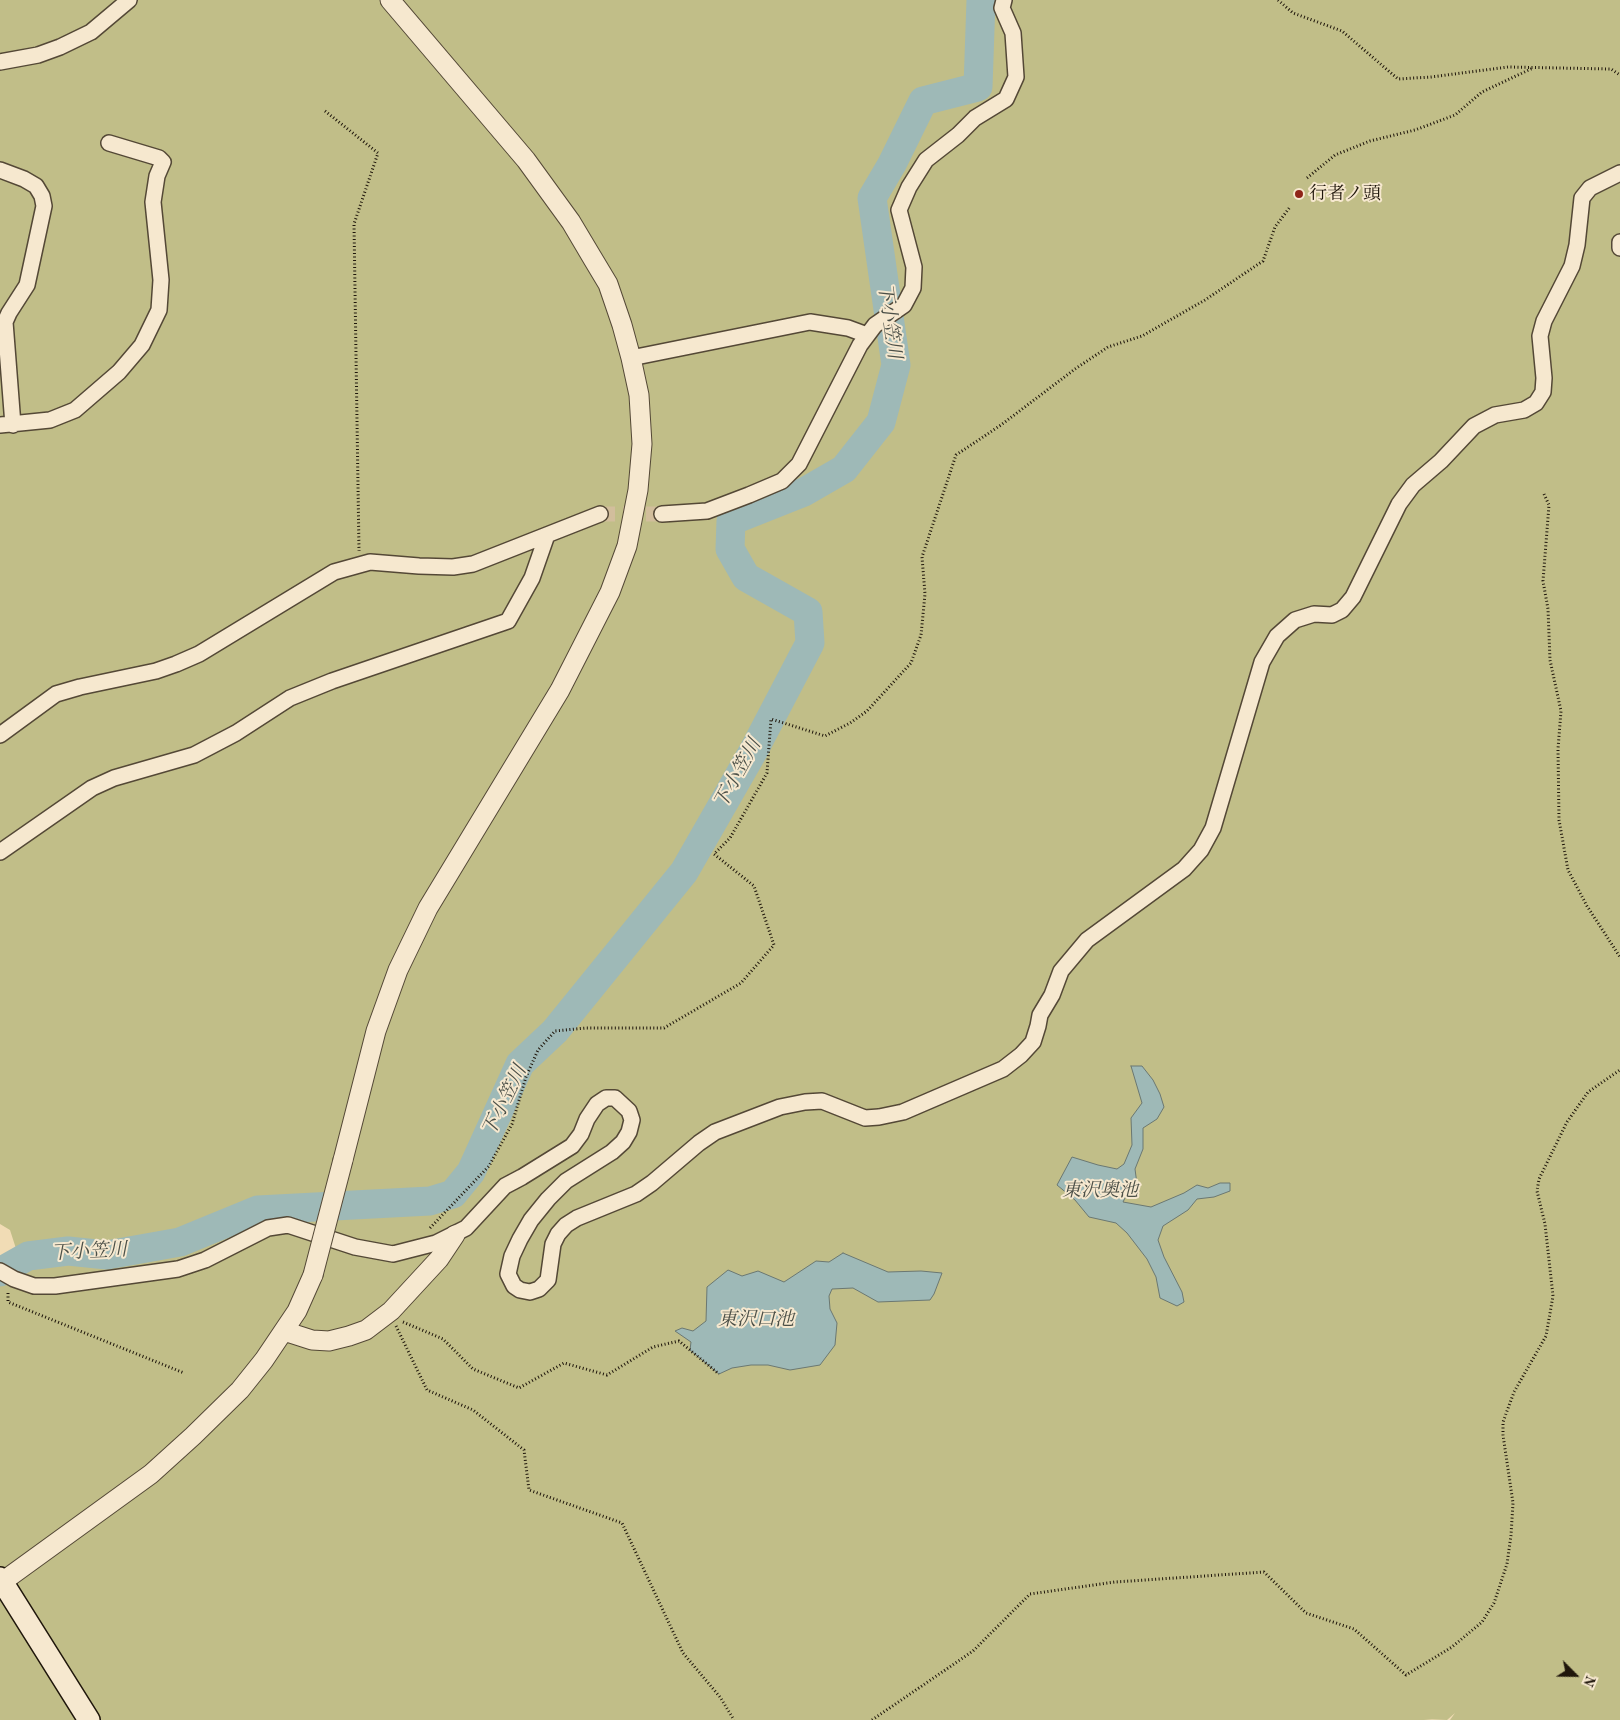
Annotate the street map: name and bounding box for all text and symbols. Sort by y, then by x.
place label: 行者ノ頭 [1309,183,1381,205]
marker: 行者ノ頭 [1293,188,1305,200]
water label: 下小笠川 [872,282,906,360]
water label: 下小笠川 [710,735,766,813]
water label: 下小笠川 [478,1062,532,1140]
water label: 東沢奥池 [1062,1180,1138,1202]
water label: 下小笠川 [50,1239,128,1265]
water label: 東沢口池 [718,1309,794,1331]
north arrow [1550,1650,1600,1700]
text: N [1580,1673,1597,1689]

